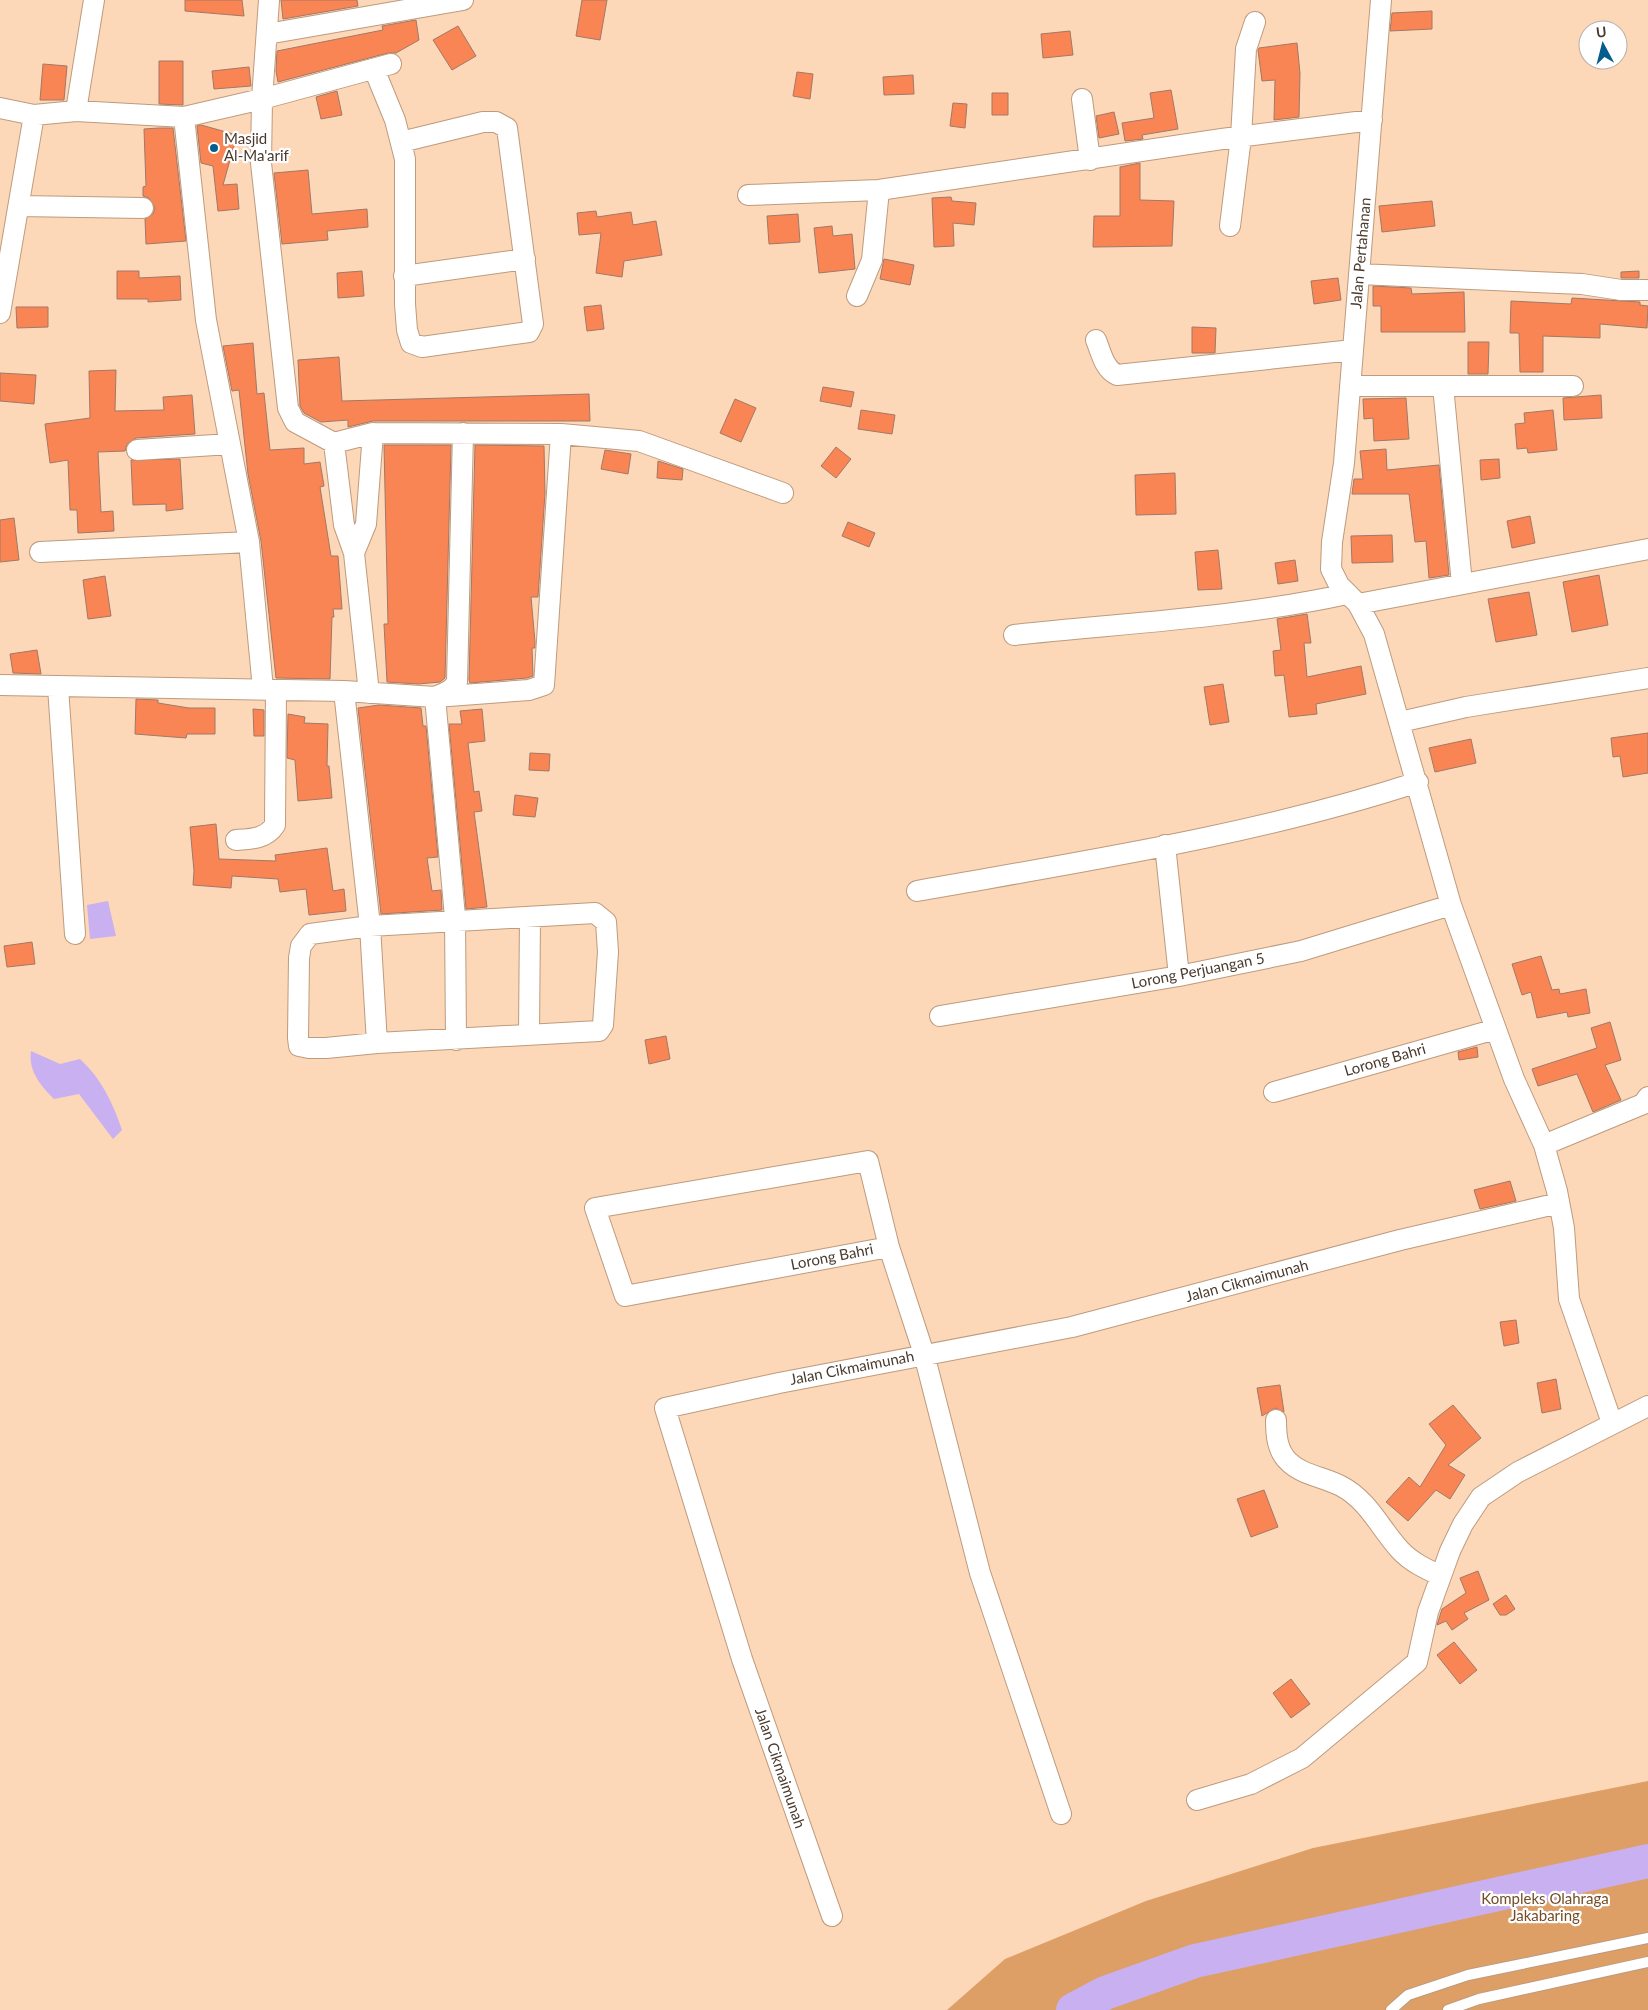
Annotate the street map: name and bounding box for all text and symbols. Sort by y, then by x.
north arrow [1578,20,1628,70]
text: U [1595,23,1608,41]
place label: Masjid Al-Ma'arif [224,129,290,164]
marker: Masjid Al-Ma'arif [208,142,220,154]
street label: Jalan Pertahanan [1346,197,1374,309]
street label: Lorong Perjuangan 5 [1130,948,1266,992]
street label: Lorong Bahri [1342,1039,1427,1079]
street label: Lorong Bahri [789,1239,875,1273]
street label: Jalan Cikmaimunah [1183,1255,1310,1305]
street label: Jalan Cikmaimunah [788,1346,915,1388]
street label: Jalan Cikmaimunah [752,1705,810,1830]
park label: Kompleks Olahraga Jakabaring [1481,1889,1609,1924]

